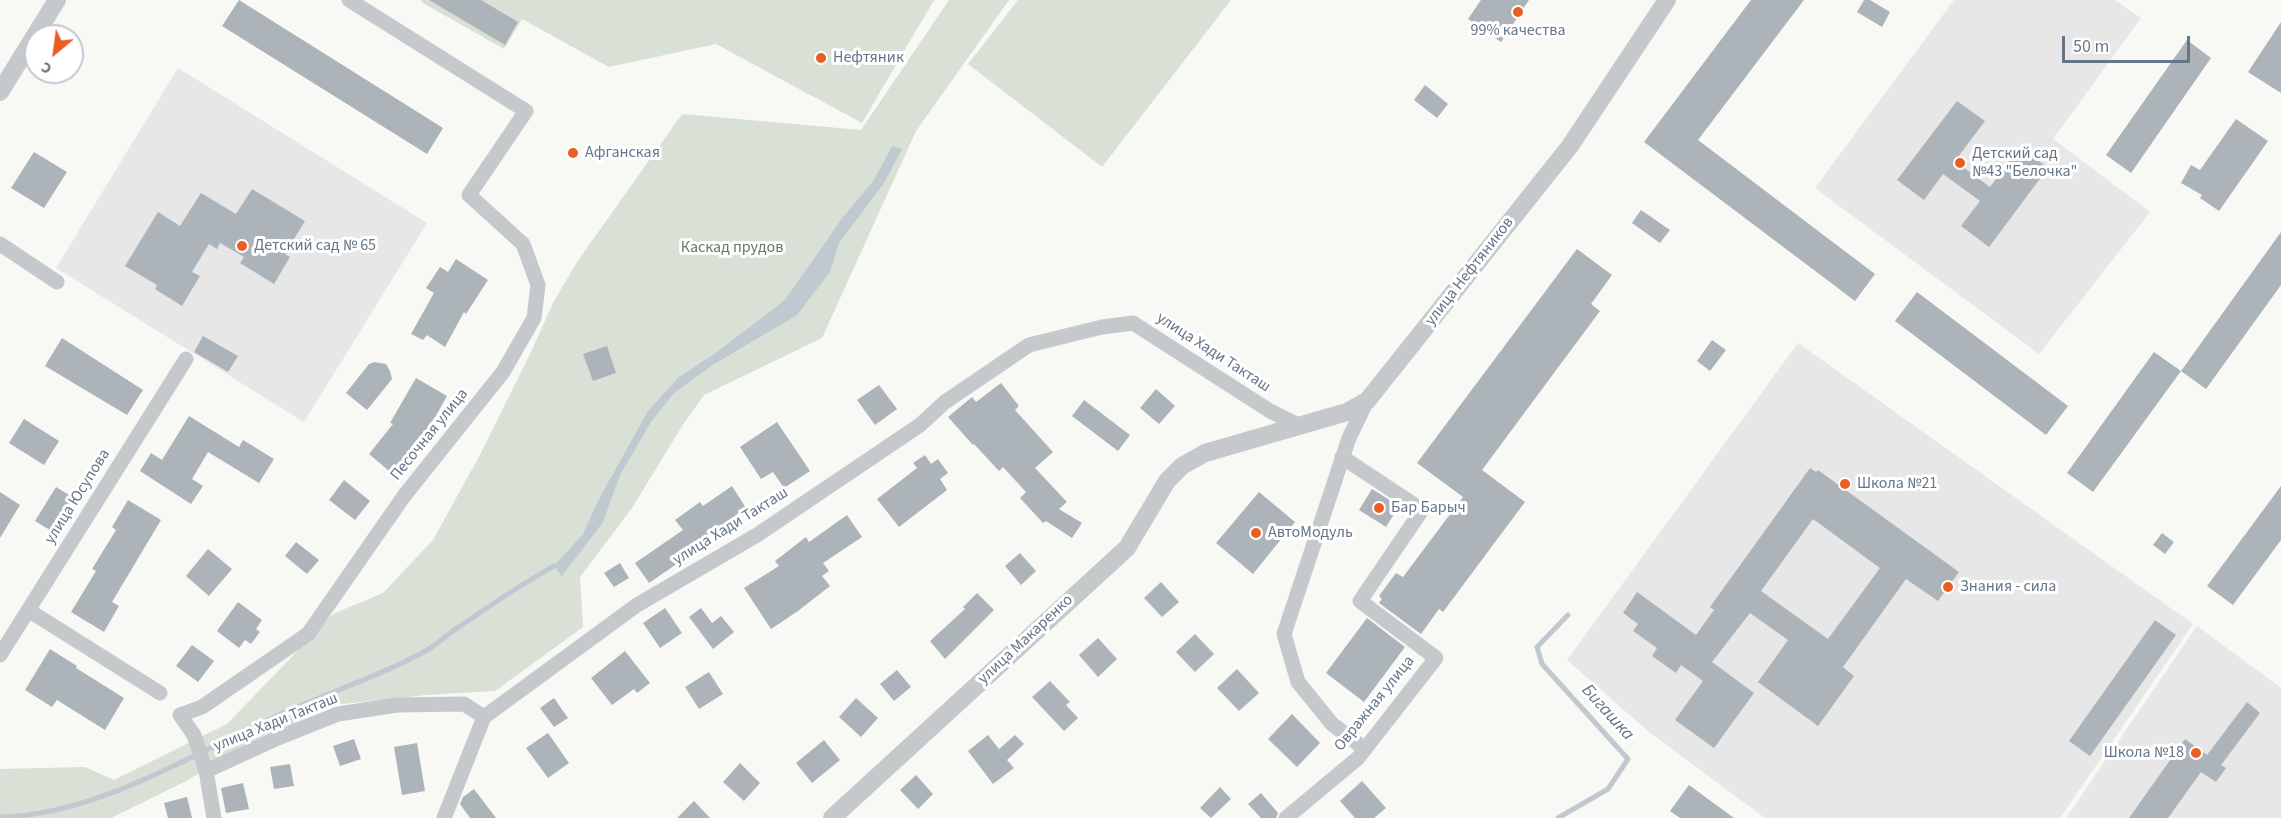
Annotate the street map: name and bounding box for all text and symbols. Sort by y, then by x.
marker: 99% качества [1511,5,1525,19]
place label: 99% качества [1471,21,1565,41]
north arrow [24,24,84,84]
scale bar [2065,24,2192,62]
text: 50 m [2073,34,2109,59]
place label: Нефтяник [833,48,904,68]
marker: Нефтяник [814,51,828,65]
text: С [37,56,56,80]
place label: Афганская [585,143,660,163]
place label: Детский сад №43 "Белочка" [1972,144,2077,182]
marker: Афганская [566,146,580,160]
marker: Детский сад №43 "Белочка" [1953,156,1967,170]
street label: улица Нефтяников [1422,214,1518,330]
place label: Детский сад № 65 [254,236,376,256]
park label: Каскад прудов [681,238,783,258]
marker: Детский сад № 65 [235,239,249,253]
street label: улица Хади Такташ [1152,309,1274,397]
street label: Песочная улица [387,385,473,485]
street label: улица Юсупова [41,446,115,548]
place label: Школа №21 [1857,474,1937,494]
marker: Школа №21 [1838,477,1852,491]
street label: улица Хади Такташ [670,484,792,570]
place label: Бар Барыч [1391,498,1466,518]
marker: Бар Барыч [1372,501,1386,515]
place label: АвтоМодуль [1268,523,1353,543]
marker: АвтоМодуль [1249,526,1263,540]
place label: Знания - сила [1960,577,2056,597]
marker: Знания - сила [1941,580,1955,594]
street label: улица Макаренко [975,591,1077,689]
street label: Овражная улица [1331,653,1419,755]
water label: Бигашка [1576,680,1638,746]
street label: улица Хади Такташ [211,689,341,757]
place label: Школа №18 [2104,743,2184,763]
marker: Школа №18 [2189,746,2203,760]

